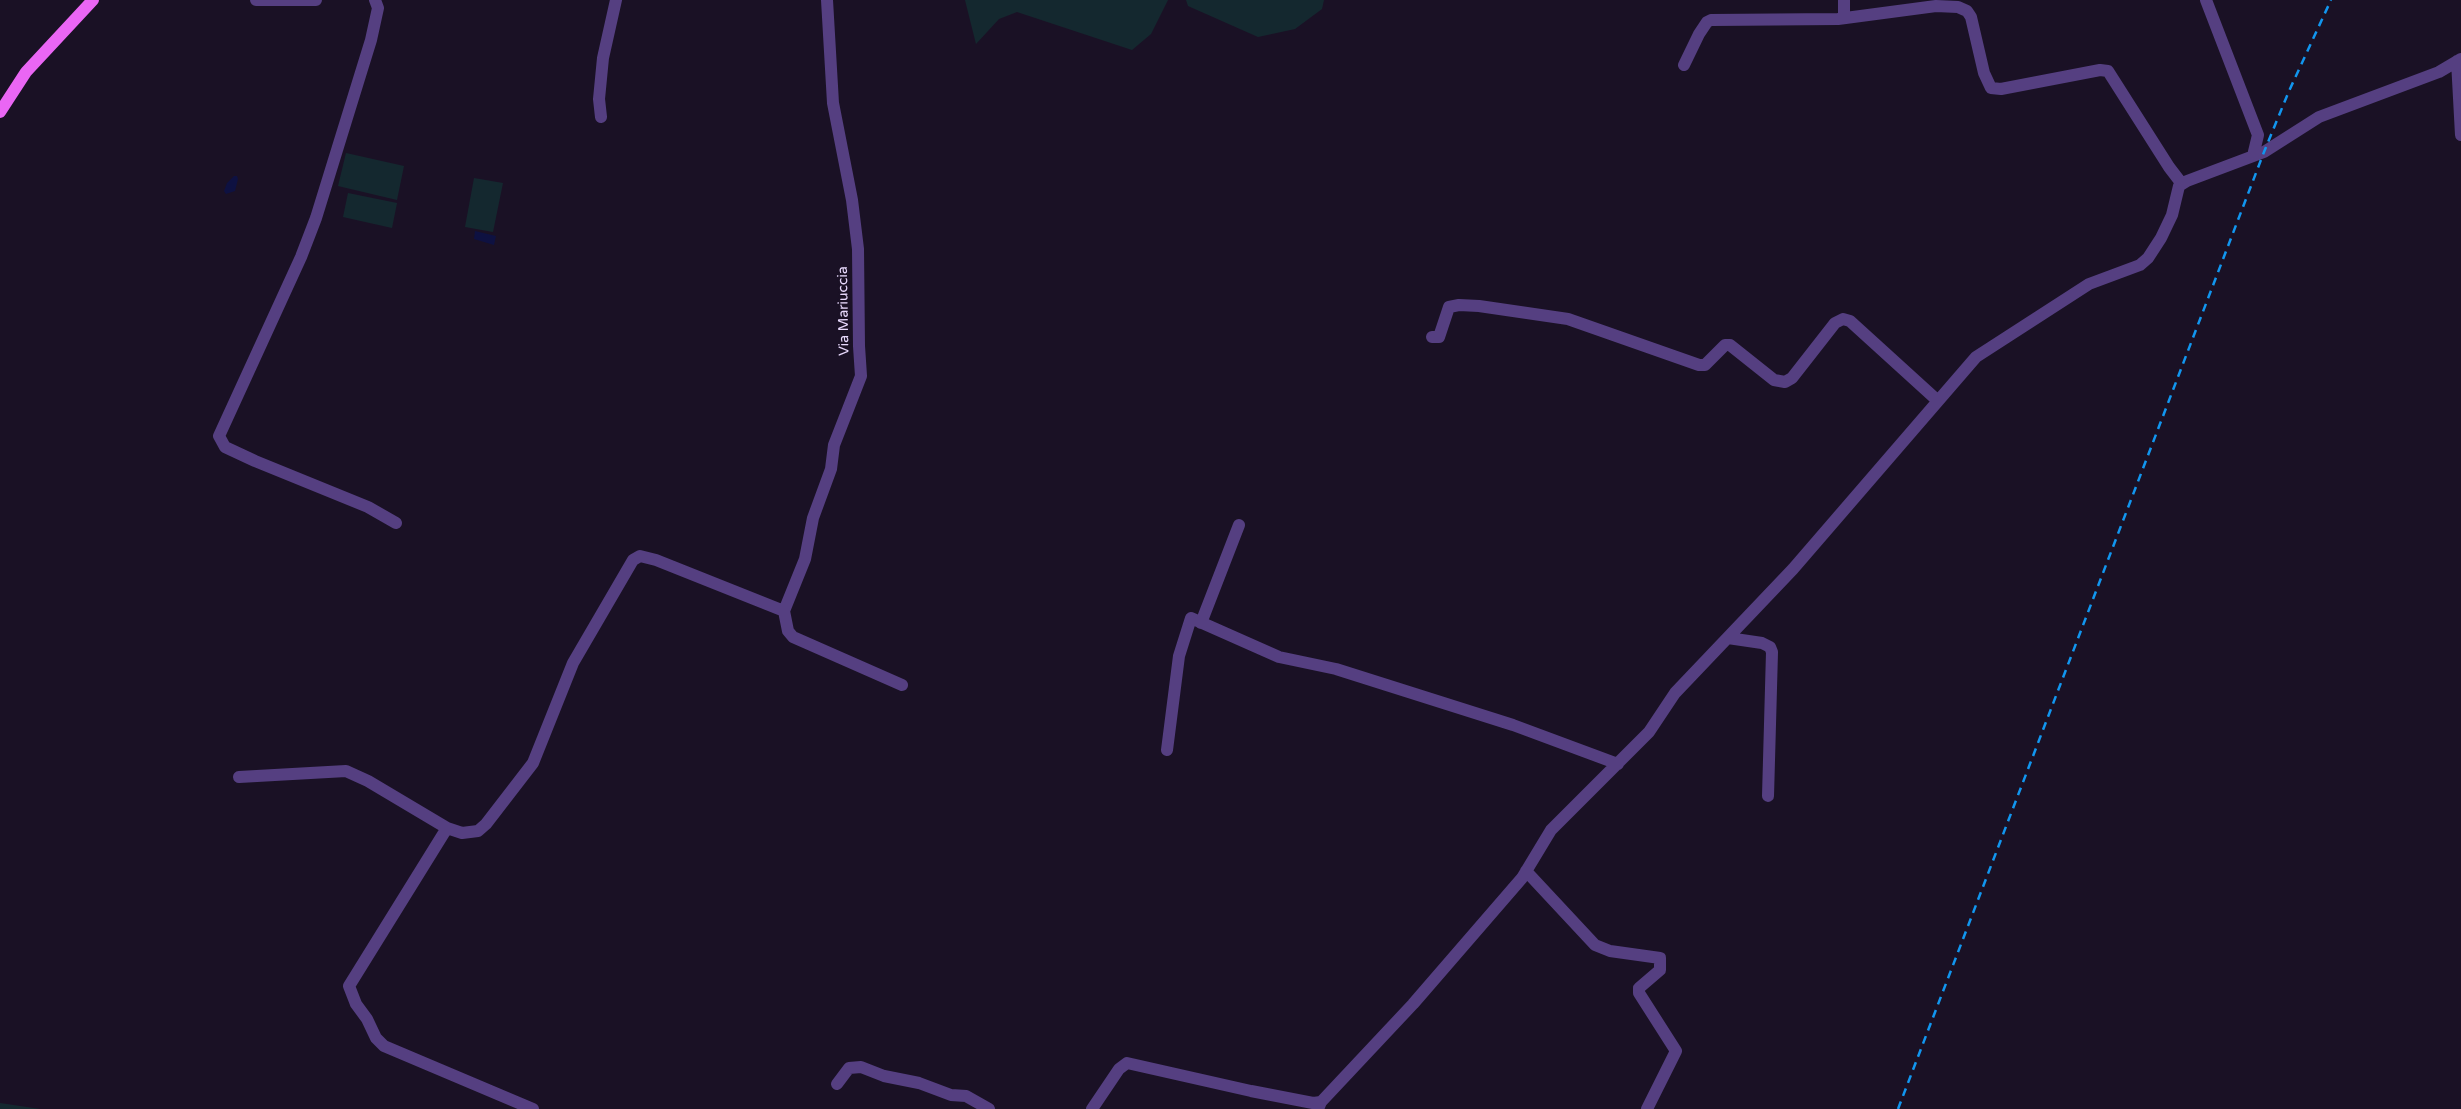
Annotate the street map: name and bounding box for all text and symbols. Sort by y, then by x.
street label: Via Mariuccia [835,266,853,356]

